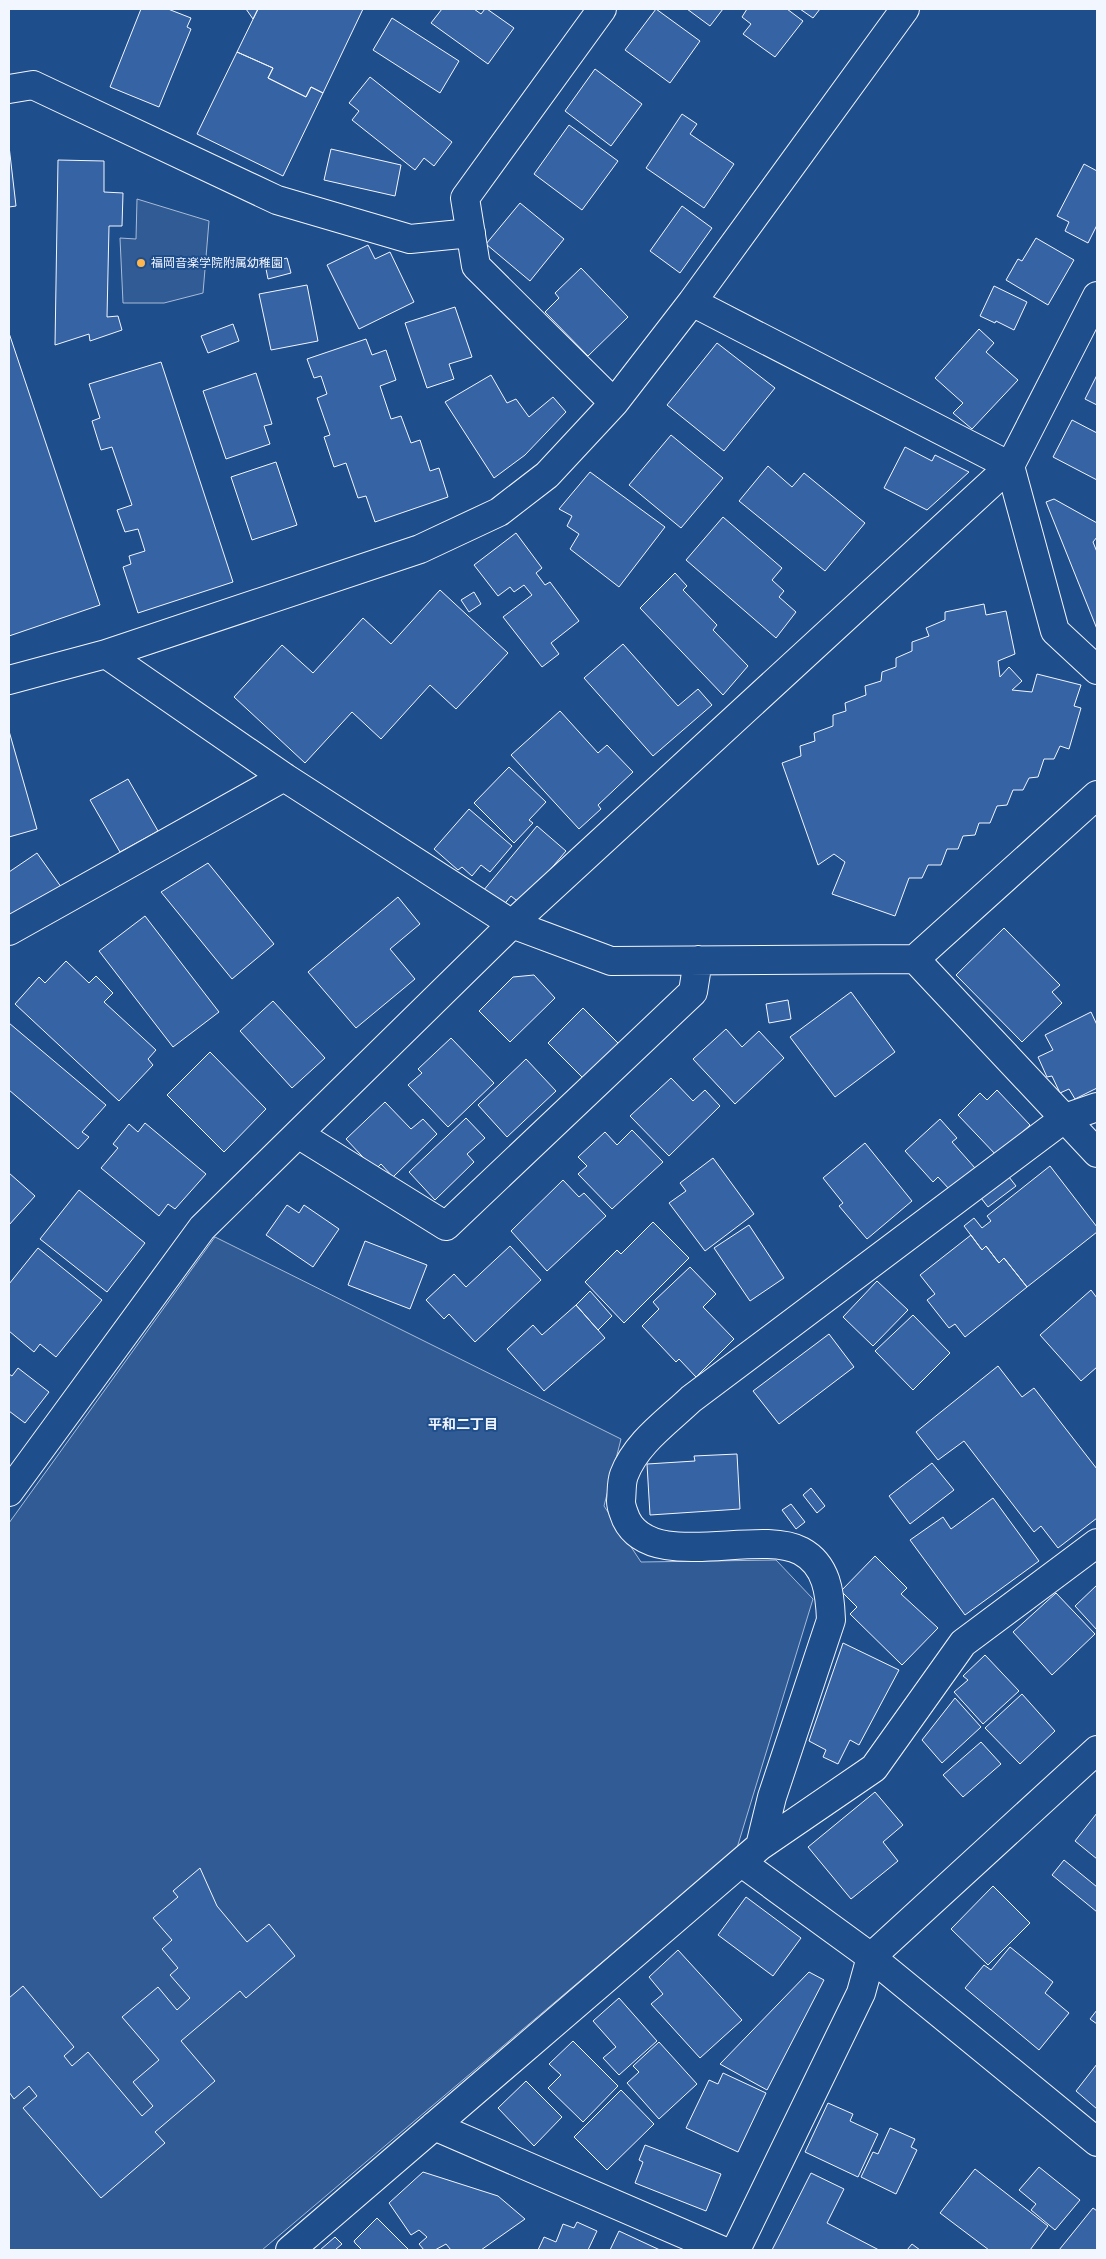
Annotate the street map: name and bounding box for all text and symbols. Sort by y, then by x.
place label: 福岡音楽学院附属幼稚園 [151,253,283,270]
marker: 福岡音楽学院附属幼稚園 [135,257,147,269]
district label: 平和二丁目 [428,1413,498,1433]

